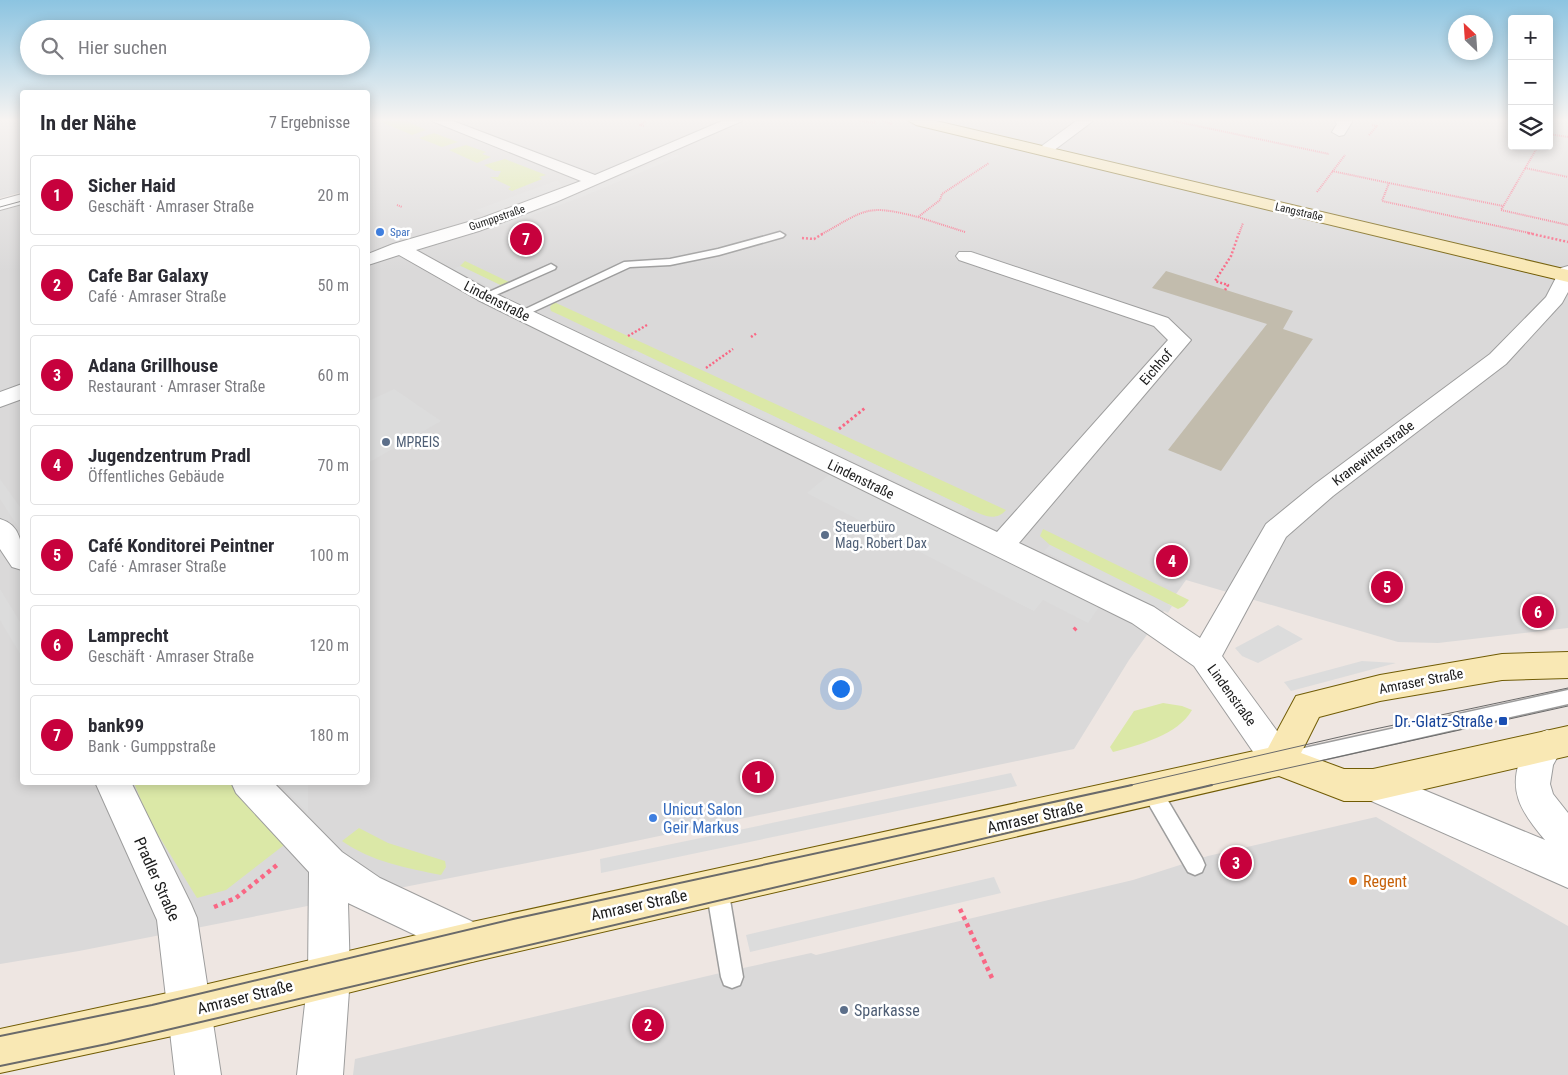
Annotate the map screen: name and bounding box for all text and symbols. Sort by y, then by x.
north arrow [1448,15,1493,60]
map controls [1508,15,1553,150]
button: + [1508,15,1553,60]
search box [20,20,370,75]
icon: search [38,34,66,62]
text: Hier suchen [78,36,167,59]
button: − [1508,60,1553,105]
button: layers [1508,105,1553,150]
text: In der Nähe [40,111,136,135]
text: 7 Ergebnisse [269,113,350,132]
text: Sicher Haid [88,174,176,197]
text: 1 [53,186,61,205]
text: 20 m [317,186,349,205]
text: Geschäft · Amraser Straße [88,197,254,216]
street label: Langstraße [1274,200,1324,224]
street label: Gumppstraße [467,202,527,234]
pin: 7 [510,220,542,258]
marker: Spar [374,226,386,238]
place label: Spar [390,226,410,239]
text: Cafe Bar Galaxy [88,264,208,287]
text: 2 [53,276,61,295]
text: 50 m [317,276,349,295]
street label: Lindenstraße [461,278,533,325]
text: Café · Amraser Straße [88,287,226,306]
street label: Eichhof [1136,346,1176,388]
text: Adana Grillhouse [88,354,218,377]
text: 3 [53,366,61,385]
text: 60 m [317,366,349,385]
text: Restaurant · Amraser Straße [88,377,265,396]
street label: Kranewitterstraße [1329,417,1417,489]
place label: MPREIS [396,434,439,450]
marker: MPREIS [380,436,392,448]
text: Jugendzentrum Pradl [88,444,251,467]
text: 4 [53,456,61,475]
text: 70 m [317,456,349,475]
street label: Lindenstraße [825,456,897,502]
text: Öffentliches Gebäude [88,467,224,486]
place label: Steuerbüro Mag. Robert Dax [835,519,927,551]
marker: Steuerbüro Mag. Robert Dax [819,529,831,541]
text: Café Konditorei Peintner [88,534,274,557]
pin: 4 [1156,542,1188,580]
text: 5 [53,546,61,565]
text: 100 m [310,546,349,565]
text: Café · Amraser Straße [88,557,226,576]
pin: 5 [1371,568,1403,606]
pin: 6 [1522,593,1554,631]
text: Lamprecht [88,624,169,647]
text: 6 [53,636,61,655]
text: 120 m [310,636,349,655]
text: Geschäft · Amraser Straße [88,647,254,666]
street label: Lindenstraße [1204,661,1260,729]
street label: Amraser Straße [1377,665,1465,697]
your location [828,676,854,702]
place label: Dr.-Glatz-Straße [1394,712,1493,731]
text: bank99 [88,714,144,737]
marker: Dr.-Glatz-Straße [1497,715,1509,727]
text: 7 [53,726,61,745]
text: 180 m [310,726,349,745]
text: Bank · Gumppstraße [88,737,216,756]
pin: 1 [742,758,774,796]
street label: Amraser Straße [985,797,1085,837]
place label: Unicut Salon Geir Markus [663,800,742,837]
marker: Unicut Salon Geir Markus [647,812,659,824]
street label: Pradler Straße [130,834,184,924]
pin: 3 [1220,844,1252,882]
place label: Regent [1363,872,1407,891]
marker: Regent [1347,875,1359,887]
street label: Amraser Straße [589,886,689,924]
street label: Amraser Straße [195,976,295,1018]
place label: Sparkasse [854,1001,920,1020]
marker: Sparkasse [838,1004,850,1016]
pin: 2 [632,1006,664,1044]

